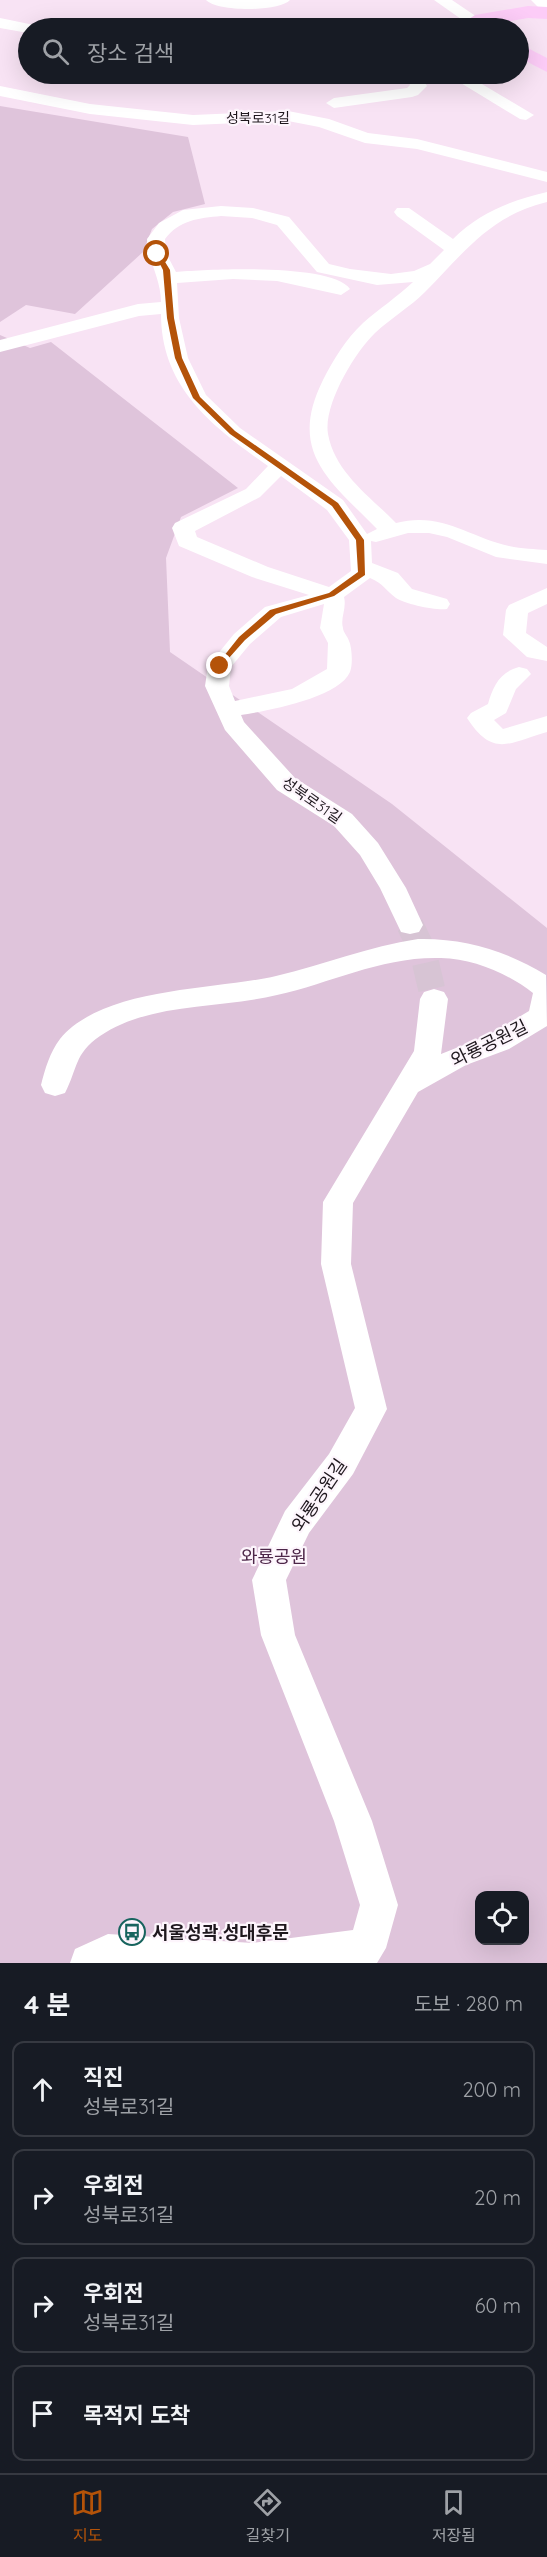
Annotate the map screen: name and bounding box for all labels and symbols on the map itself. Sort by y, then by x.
street label: 성북로31길 [226,109,290,127]
route start [143,240,169,266]
route end [206,652,232,678]
street label: 성북로31길 [278,773,346,827]
street label: 와룡공원길 [447,1015,531,1071]
street label: 와룡공원길 [286,1454,352,1536]
park label: 와룡공원 [241,1545,307,1568]
bus stop icon: 서울성곽.성대후문 [117,1917,147,1947]
place label: 서울성곽.성대후문 [152,1921,289,1944]

